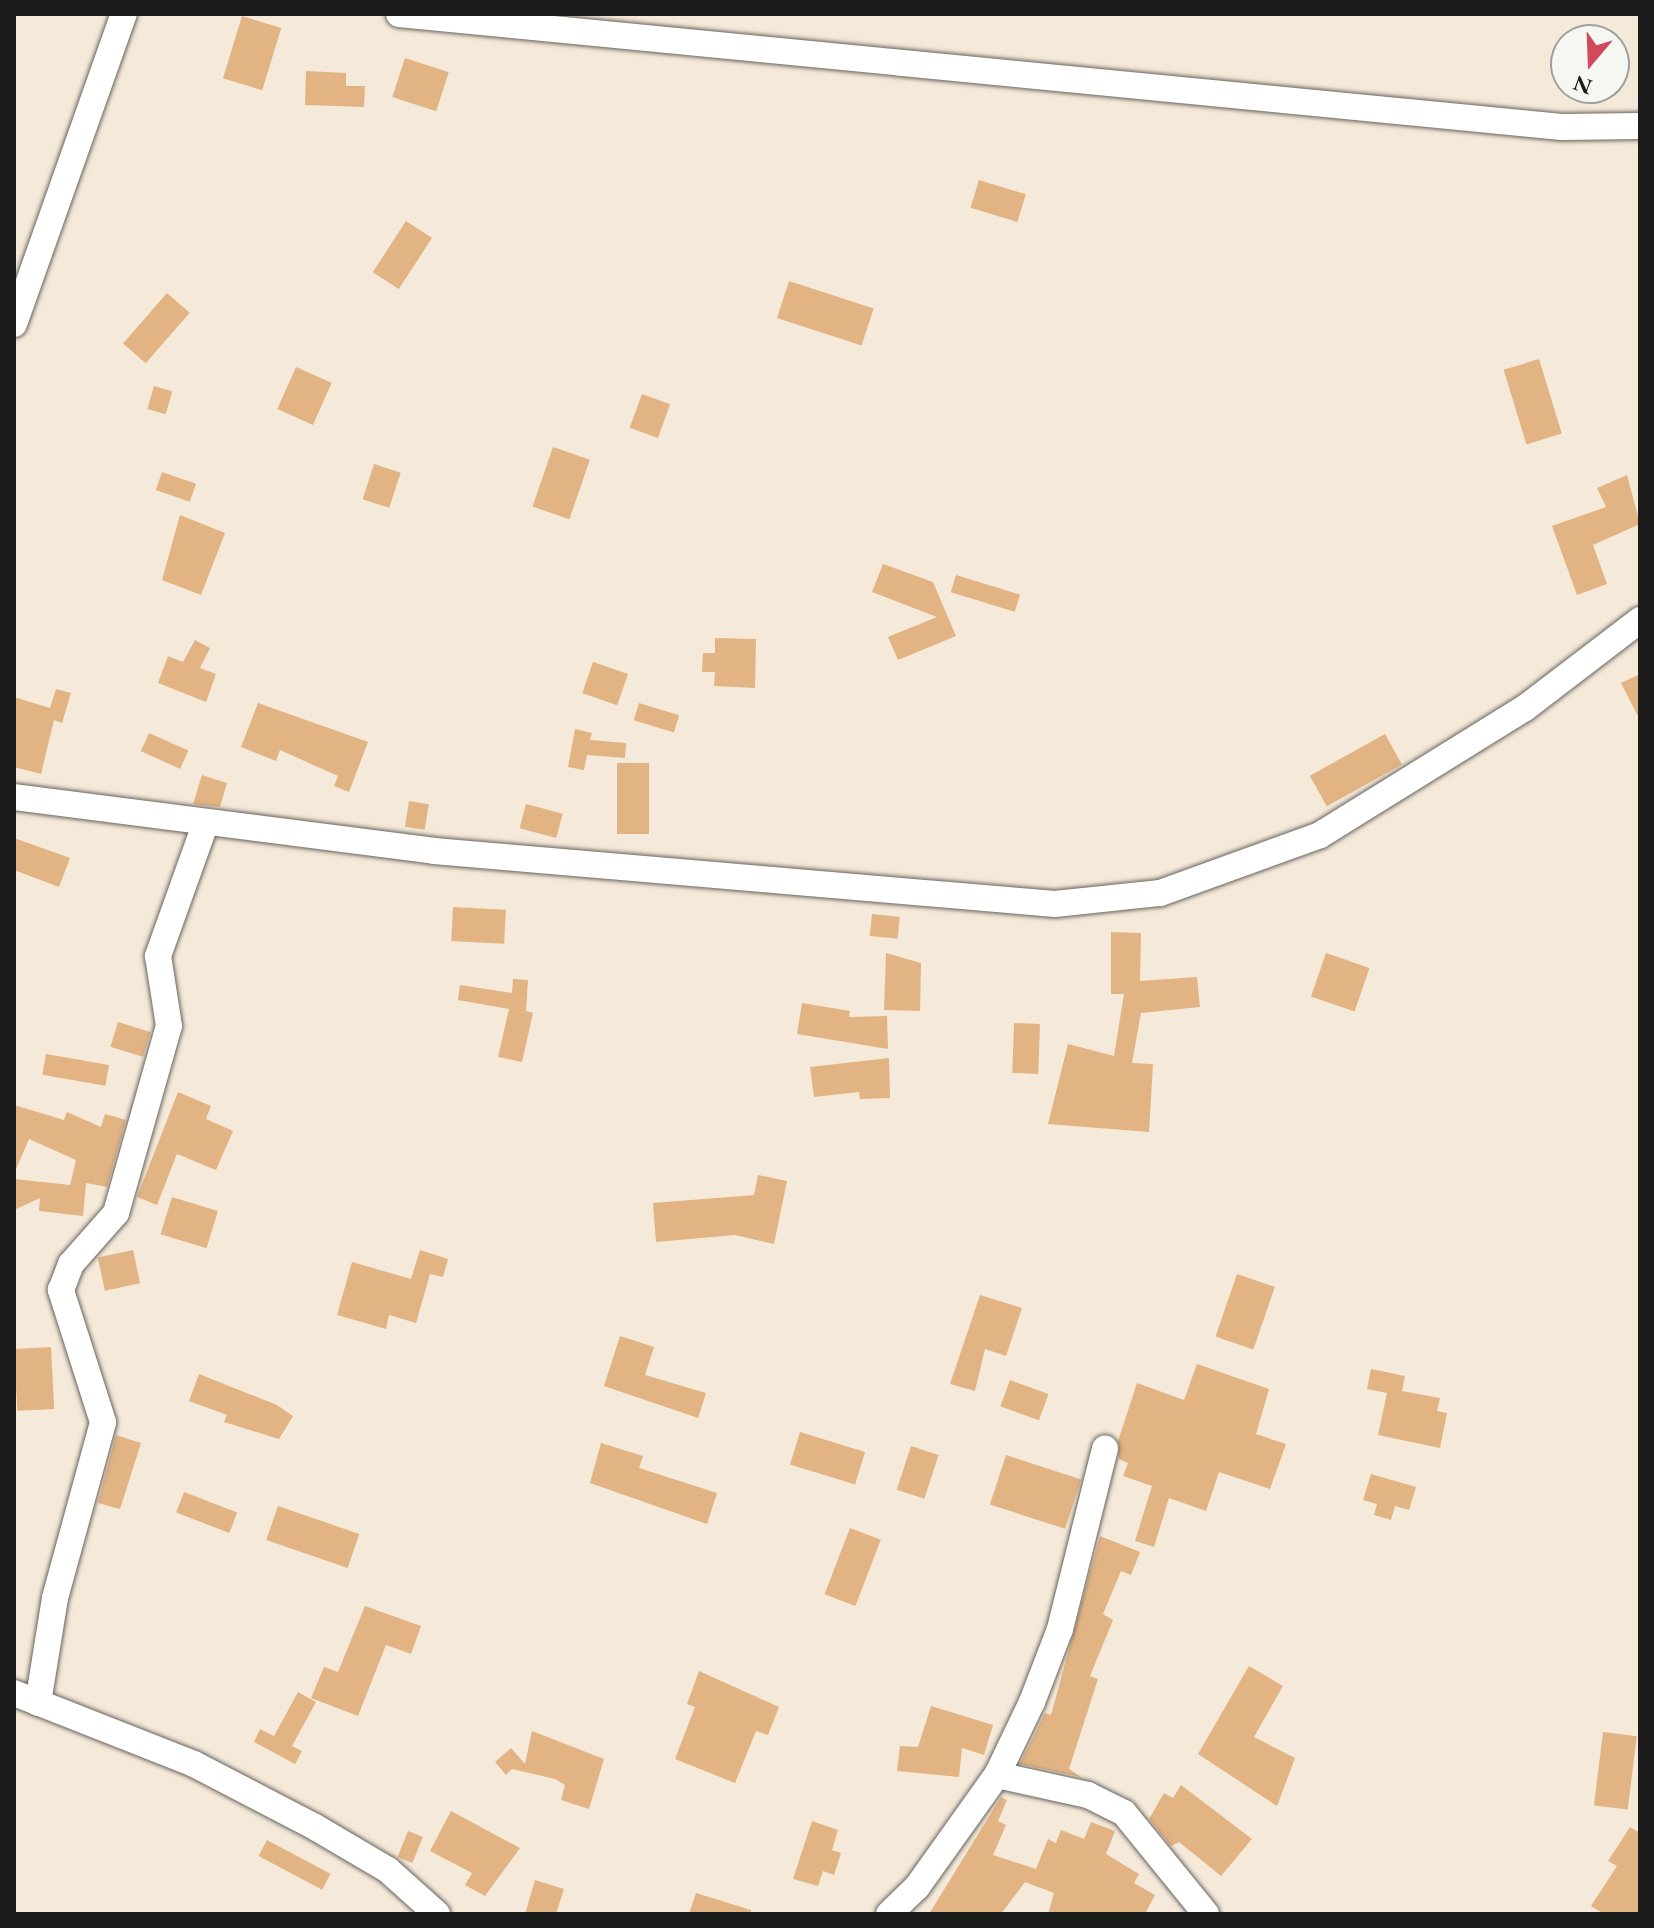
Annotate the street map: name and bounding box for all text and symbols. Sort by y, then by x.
north arrow [1550,24,1630,104]
text: N [1570,69,1596,102]

